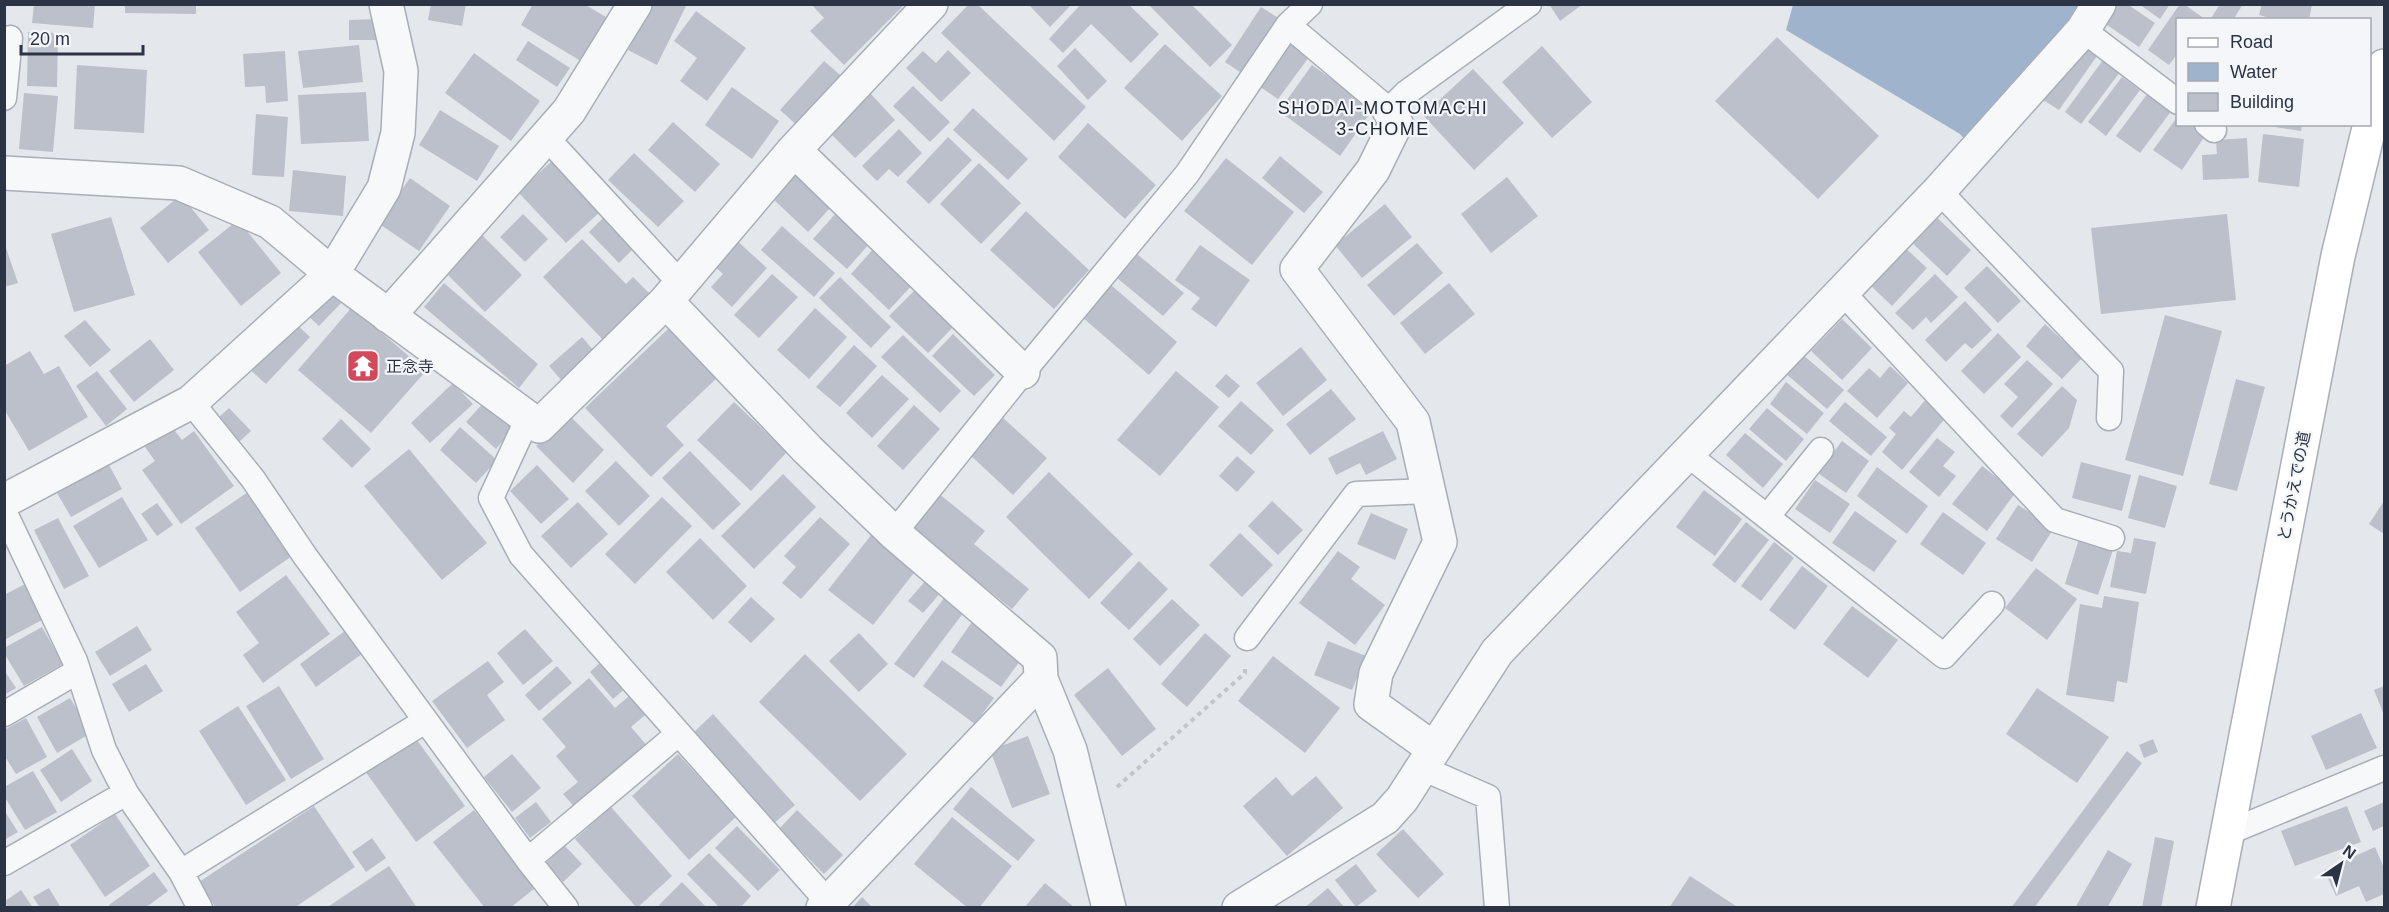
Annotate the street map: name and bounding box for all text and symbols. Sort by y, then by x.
scale bar [21,18,142,56]
legend [2176,18,2371,126]
text: 20 m [30,29,70,49]
text: Road [2230,32,2273,52]
text: Water [2230,62,2277,82]
text: Building [2230,92,2294,112]
district label: SHODAI-MOTOMACHI 3-CHOME [1278,98,1488,139]
temple icon: 正念寺 [345,348,381,384]
place label: 正念寺 [386,358,434,375]
street label: とうかえでの道 [2275,430,2313,542]
north arrow [2311,834,2371,894]
text: N [2340,842,2359,862]

